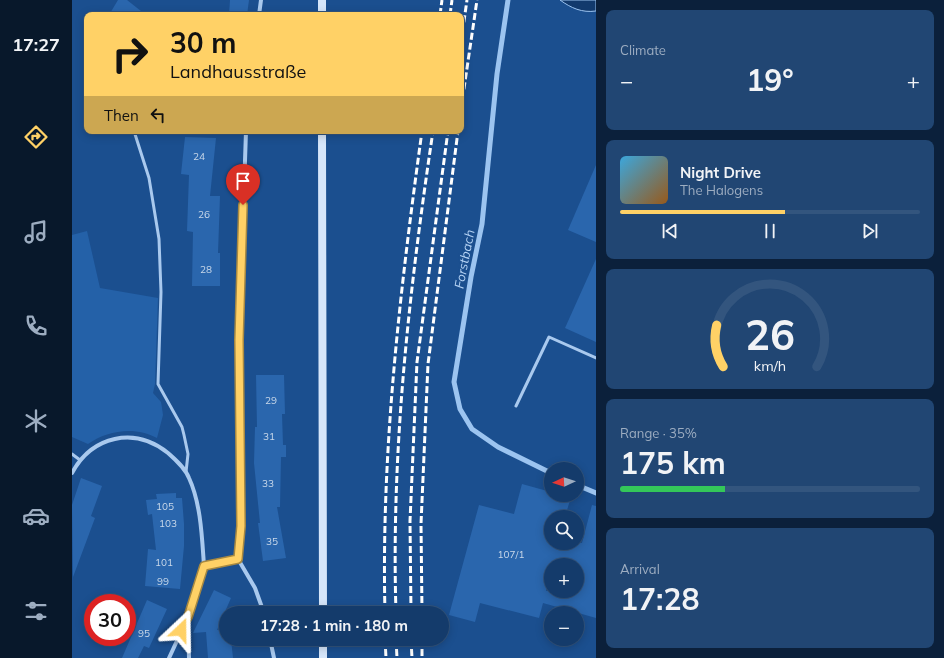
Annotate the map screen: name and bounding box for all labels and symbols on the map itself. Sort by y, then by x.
house number: 24 [193,150,205,163]
pin [226,164,260,205]
house number: 26 [198,208,210,221]
water label: Forstbach [450,228,478,290]
house number: 28 [200,263,212,276]
house number: 29 [265,394,277,407]
house number: 31 [263,430,275,443]
north arrow [544,462,584,502]
house number: 33 [262,477,274,490]
house number: 105 [156,500,174,513]
house number: 103 [159,517,177,530]
house number: 35 [266,535,278,548]
house number: 107/1 [498,548,524,561]
house number: 101 [155,556,173,569]
house number: 99 [157,575,169,588]
speed limit sign: 30 [84,594,136,646]
position arrow [160,609,202,651]
house number: 95 [138,627,150,640]

